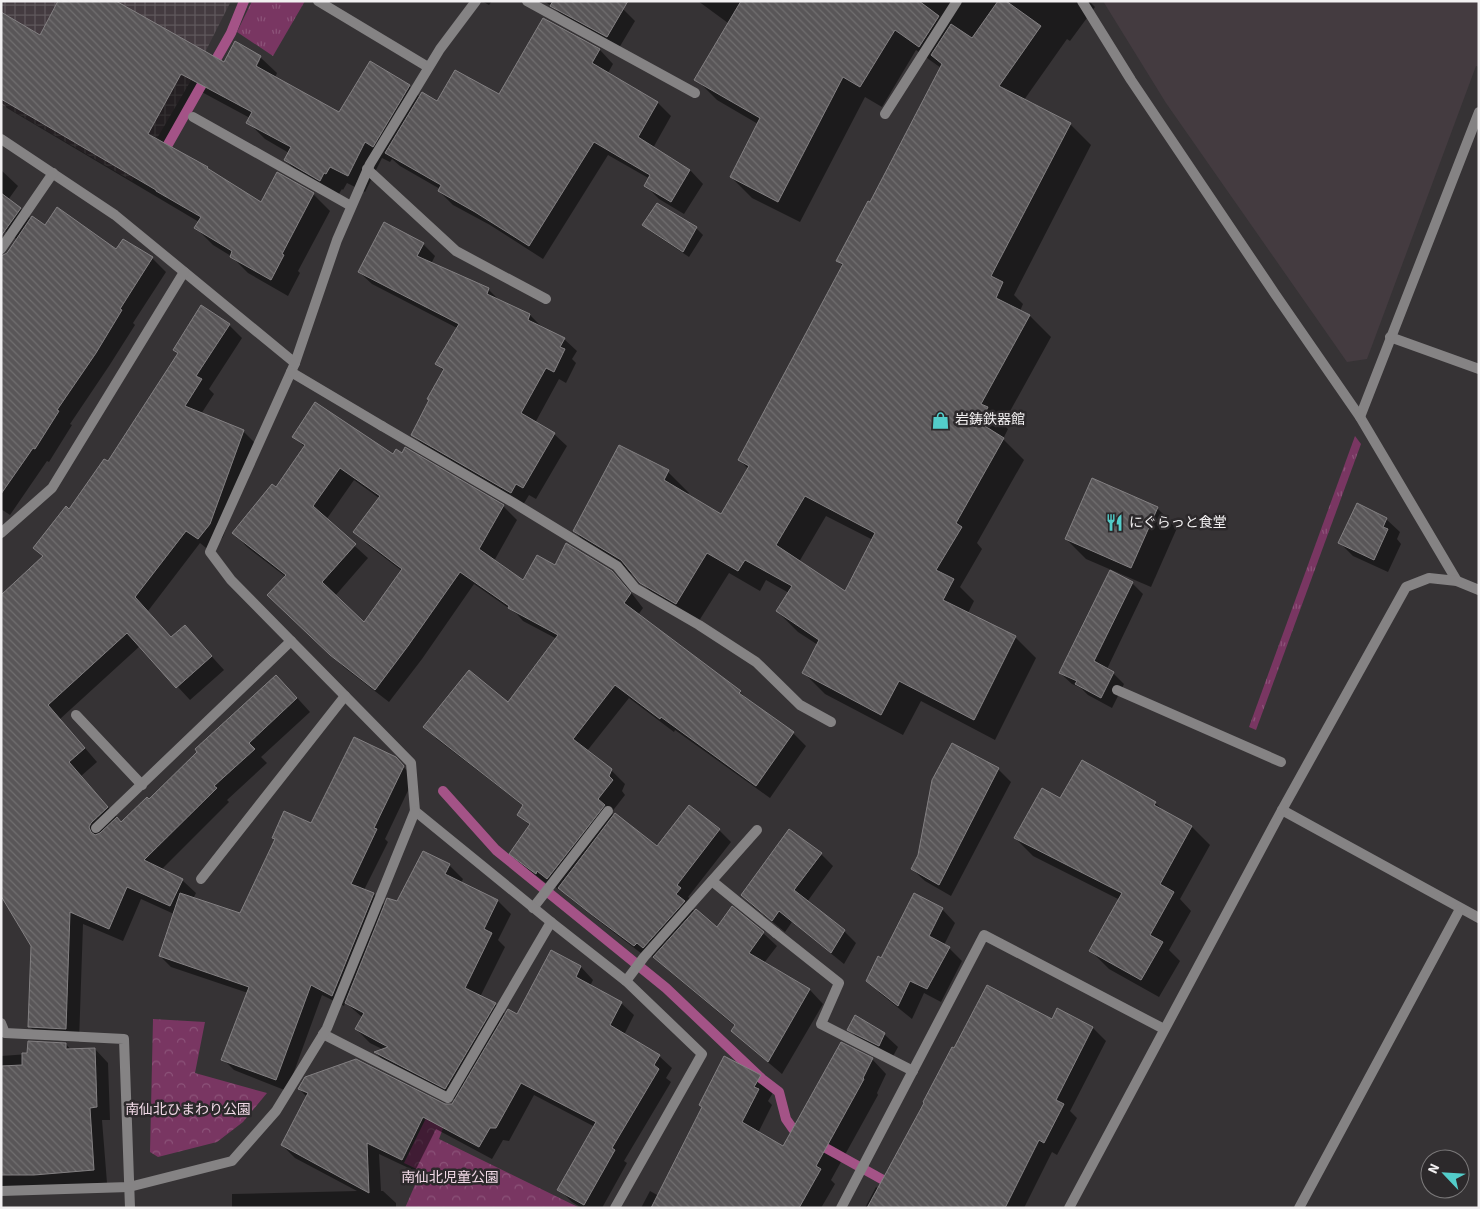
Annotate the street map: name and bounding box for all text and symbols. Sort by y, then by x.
shop icon: 岩鋳鉄器館 [931,410,951,430]
place label: 岩鋳鉄器館 [955,410,1025,430]
restaurant icon: にぐらっと食堂 [1105,513,1125,533]
place label: にぐらっと食堂 [1129,513,1227,533]
park label: 南仙北ひまわり公園 [125,1100,251,1120]
north arrow [1420,1149,1470,1199]
text: N [1423,1160,1445,1177]
park label: 南仙北児童公園 [401,1168,499,1188]

